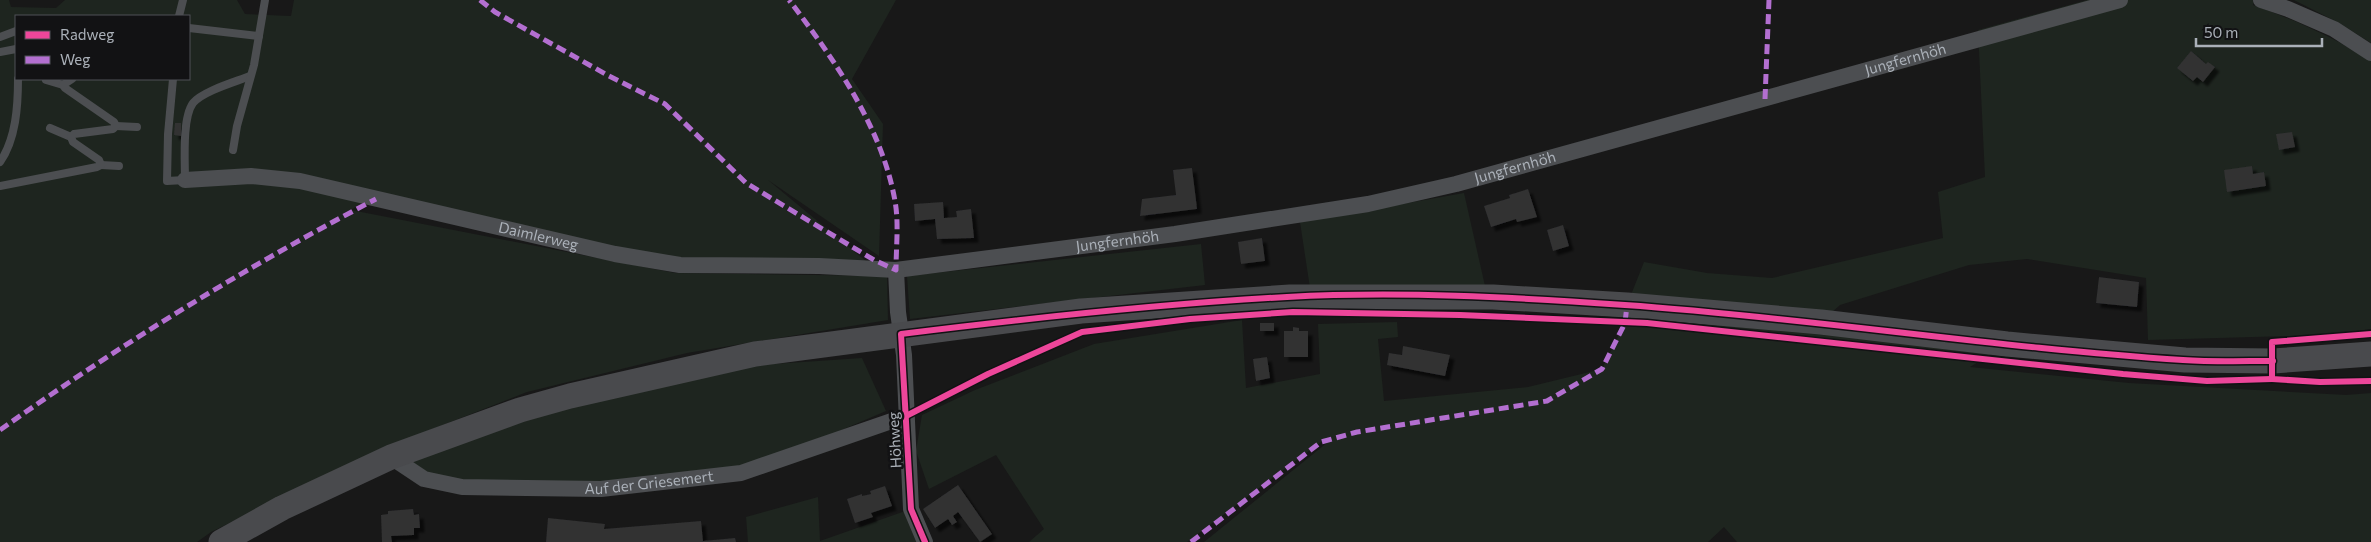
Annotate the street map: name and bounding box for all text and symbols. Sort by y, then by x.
legend [15,15,190,80]
scale bar [2196,15,2322,47]
text: 50 m [2204,23,2238,41]
text: Radweg [60,25,114,43]
street label: Jungfernhöh [1862,39,1948,78]
text: Weg [60,50,90,68]
street label: Jungfernhöh [1472,147,1558,187]
street label: Daimlerweg [497,217,580,253]
street label: Jungfernhöh [1075,226,1160,255]
street label: Höhweg [884,411,904,469]
street label: Auf der Griesemert [585,466,714,497]

